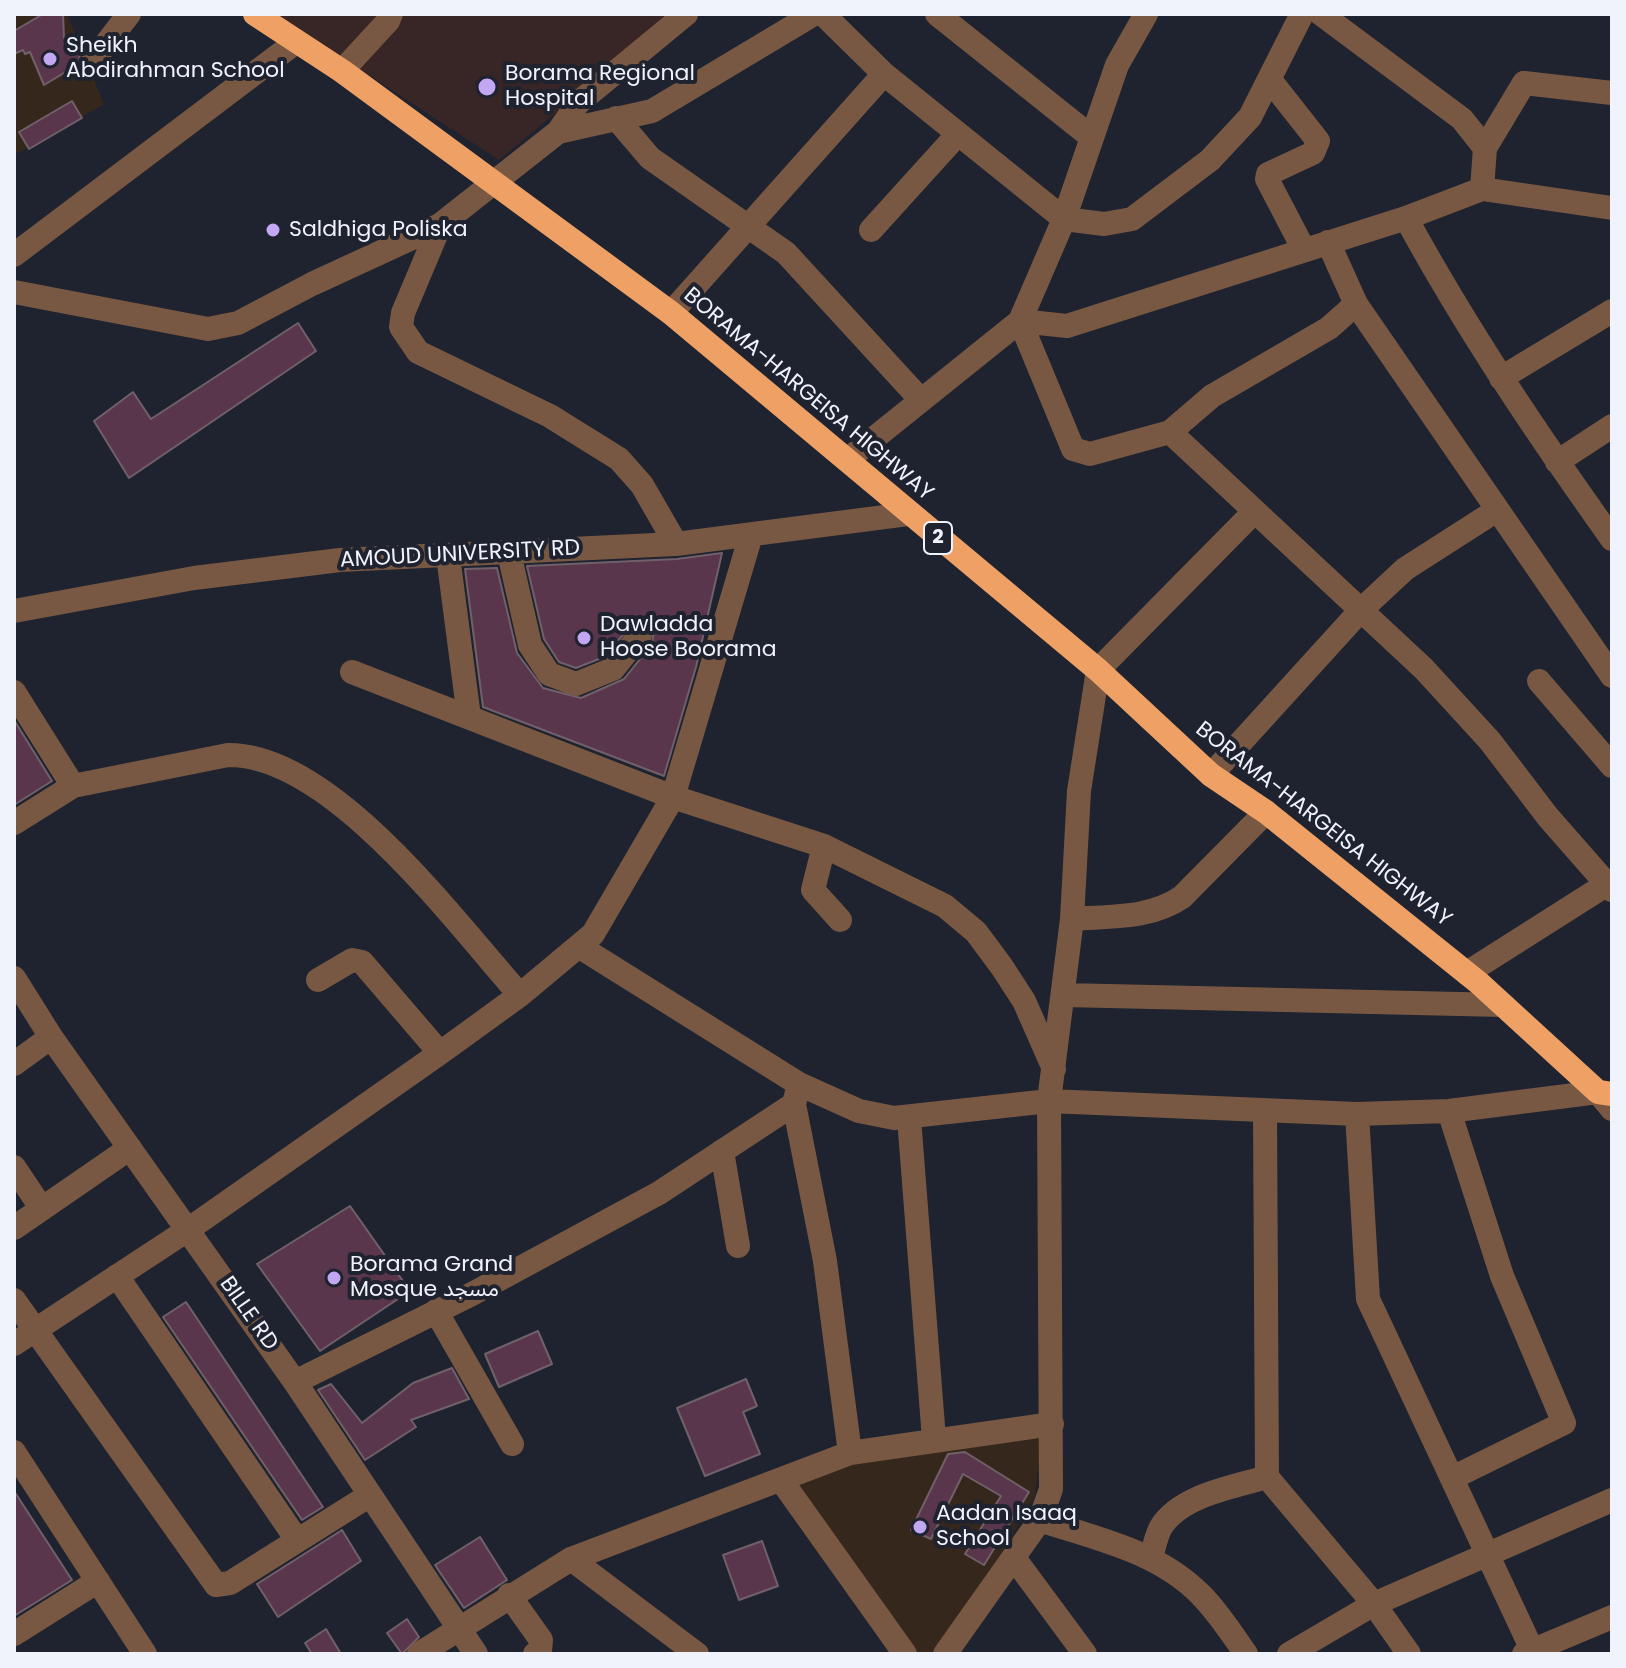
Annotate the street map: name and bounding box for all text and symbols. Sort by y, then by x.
place label: Sheikh Abdirahman School [66,33,285,84]
marker: Sheikh Abdirahman School [41,50,59,68]
place label: Borama Regional Hospital [505,61,695,112]
marker: Borama Regional Hospital [476,76,498,98]
place label: Saldhiga Poliska [289,217,468,243]
marker: Saldhiga Poliska [264,221,282,239]
street label: BORAMA-HARGEISA HIGHWAY [678,283,938,507]
road number: 2 [924,522,952,554]
street label: AMOUD UNIVERSITY RD [339,536,581,574]
place label: Dawladda Hoose Boorama [600,612,777,664]
marker: Dawladda Hoose Boorama [575,629,593,647]
street label: BORAMA-HARGEISA HIGHWAY [1190,717,1456,933]
place label: Borama Grand Mosque مسجد [350,1252,513,1304]
marker: Borama Grand Mosque مسجد [325,1269,343,1287]
street label: BILLE RD [213,1272,283,1356]
place label: Aadan Isaaq School [936,1501,1077,1552]
marker: Aadan Isaaq School [911,1518,929,1536]

